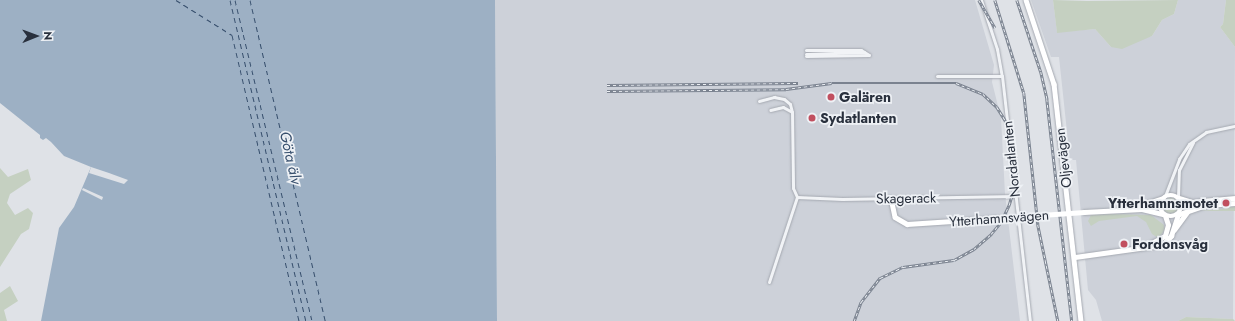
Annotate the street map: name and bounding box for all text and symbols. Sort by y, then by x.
north arrow [16,16,56,56]
text: N [40,31,56,40]
place label: Galären [839,89,891,105]
marker: Galären [826,92,836,102]
place label: Sydatlanten [820,110,897,126]
marker: Sydatlanten [807,113,817,123]
street label: Nordatlanten [999,120,1023,198]
street label: Oljevägen [1051,127,1075,189]
water label: Göta älv [275,130,305,186]
street label: Skagerack [876,189,936,207]
place label: Ytterhamnsmotet [1108,195,1218,211]
marker: Ytterhamnsmotet [1221,198,1231,208]
street label: Ytterhamnsvägen [949,206,1049,230]
place label: Fordonsvåg [1132,236,1208,252]
marker: Fordonsvåg [1119,239,1129,249]

